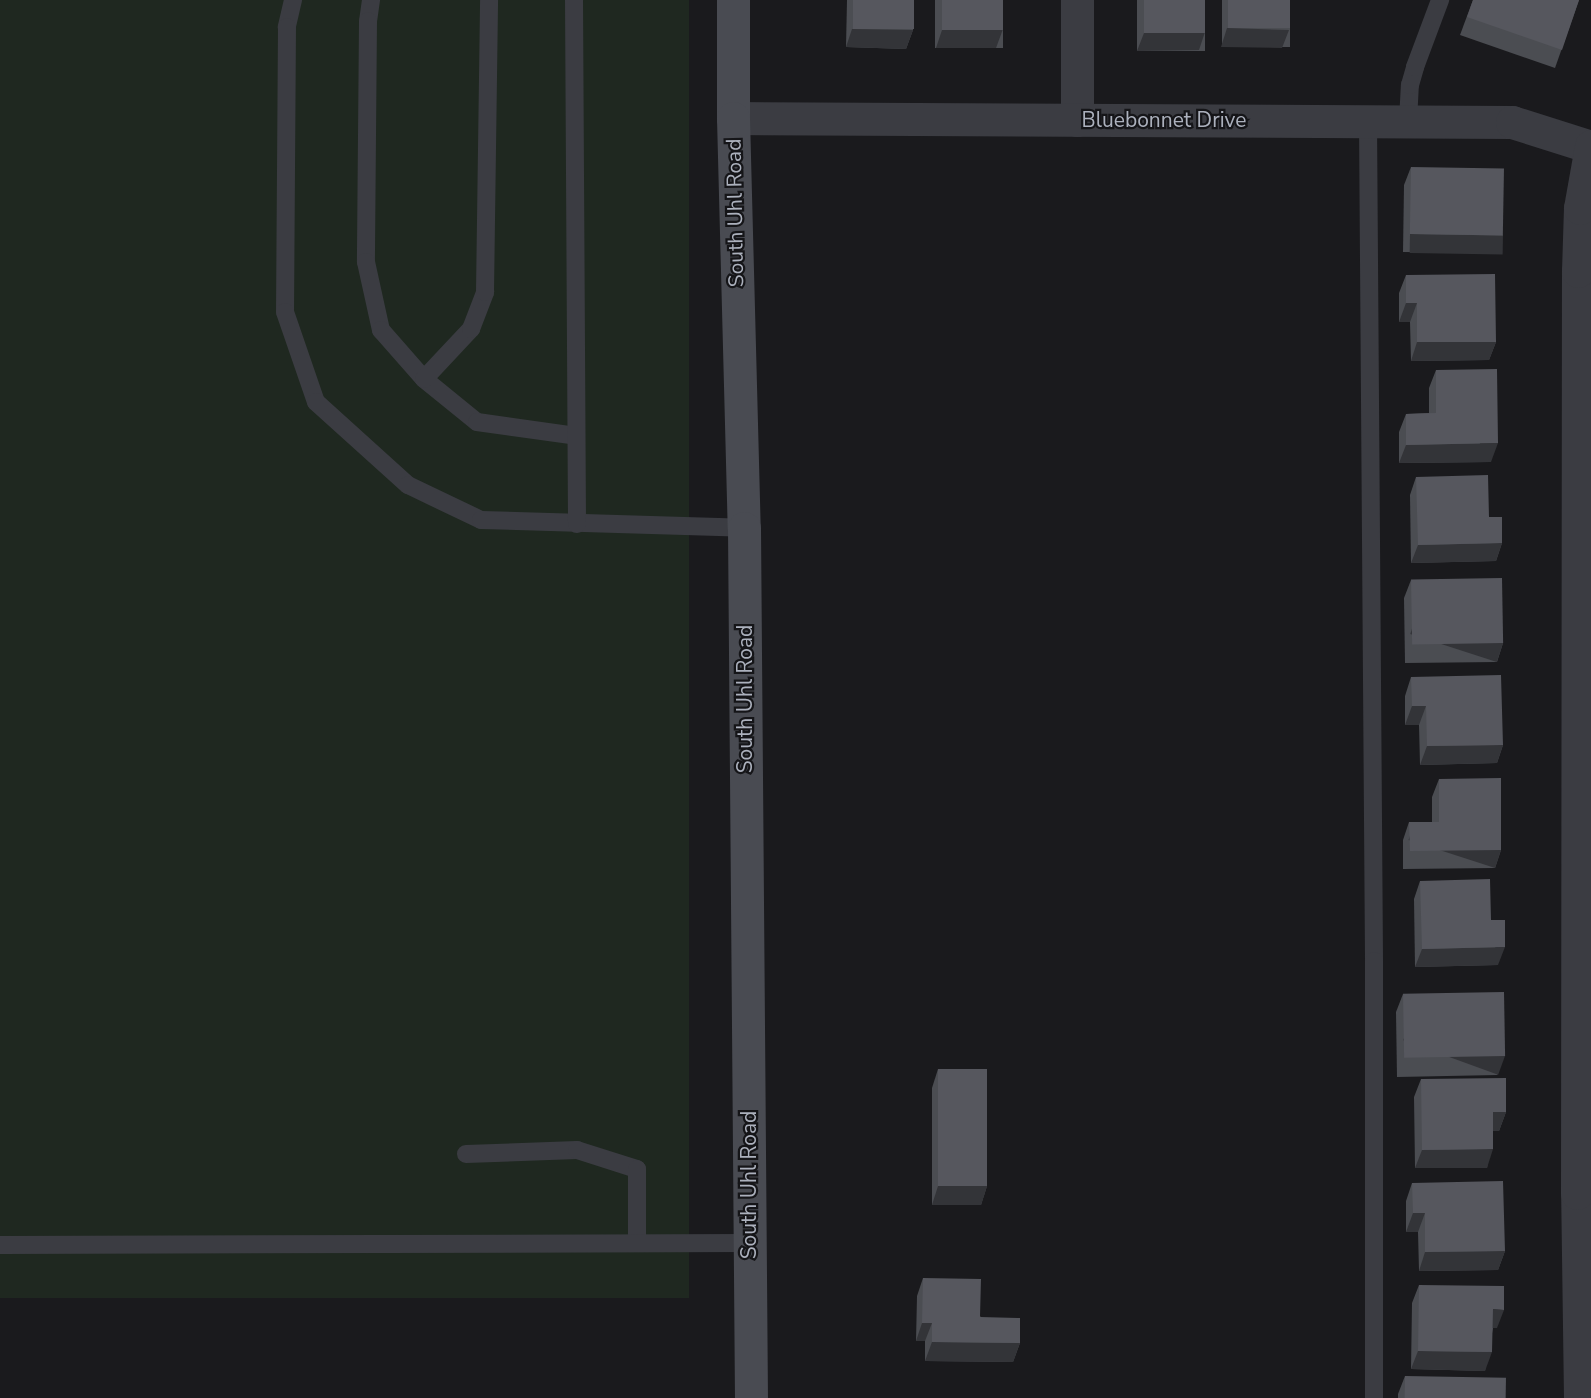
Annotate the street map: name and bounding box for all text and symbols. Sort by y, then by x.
street label: Bluebonnet Drive [1082,107,1246,133]
street label: South Uhl Road [721,138,749,288]
street label: South Uhl Road [732,625,758,773]
street label: South Uhl Road [736,1111,762,1259]

